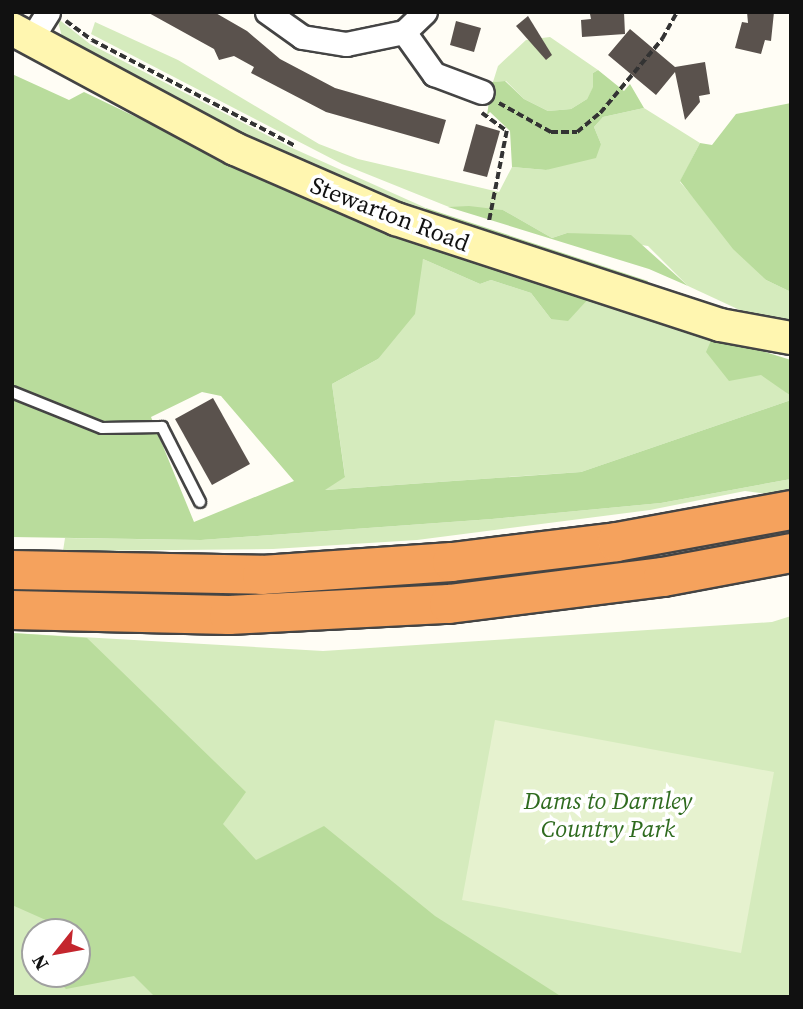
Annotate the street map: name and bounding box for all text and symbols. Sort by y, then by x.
street label: Stewarton Road [306,170,474,258]
park label: Dams to Darnley Country Park [524,787,692,843]
north arrow [21,918,91,988]
text: N [25,950,54,975]

